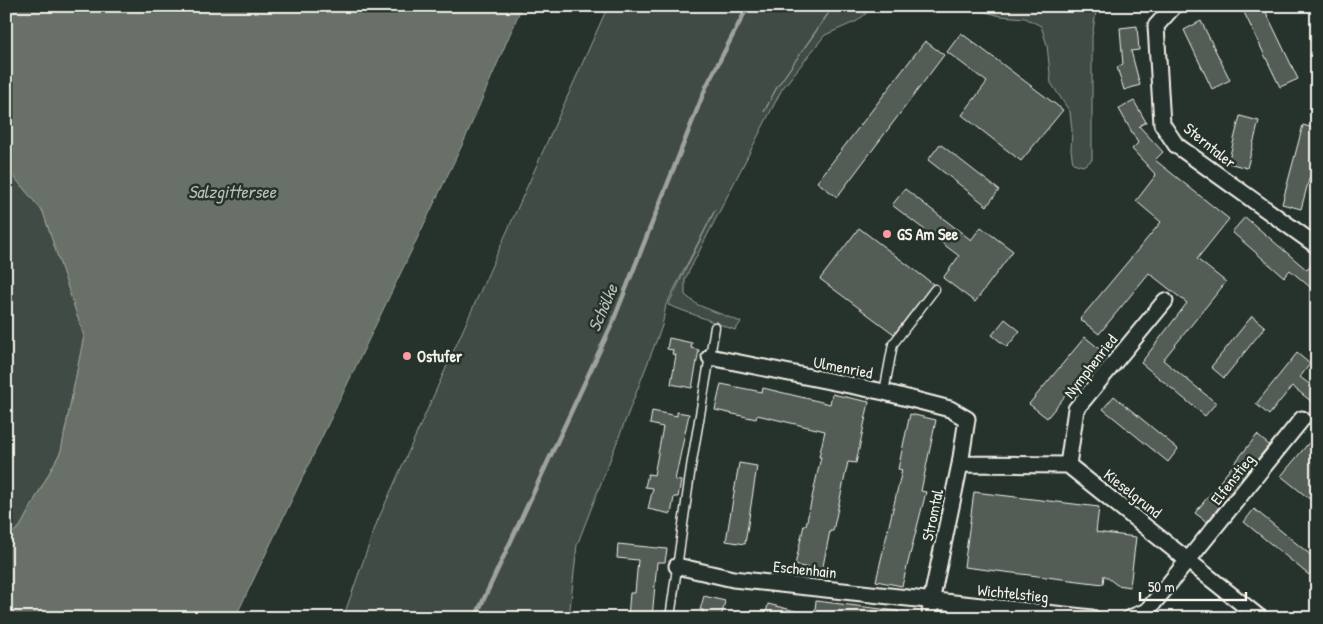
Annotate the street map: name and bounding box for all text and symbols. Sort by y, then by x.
street label: Sterntaler [1179,117,1241,173]
water label: Salzgittersee [188,179,277,204]
place label: GS Am See [897,223,959,245]
marker: GS Am See [881,228,893,240]
water label: Schölke [581,279,624,335]
street label: Nymphenried [1058,329,1122,403]
place label: Ostufer [417,345,463,367]
marker: Ostufer [401,350,413,362]
street label: Ulmenried [812,350,874,384]
street label: Elfenstieg [1205,449,1259,509]
street label: Kieselgrund [1099,463,1167,523]
street label: Stromtal [916,486,948,543]
street label: Eschenhain [772,555,838,583]
scale bar [1140,569,1247,601]
text: 50 m [1148,576,1175,597]
street label: Wichtelstieg [976,578,1050,608]

